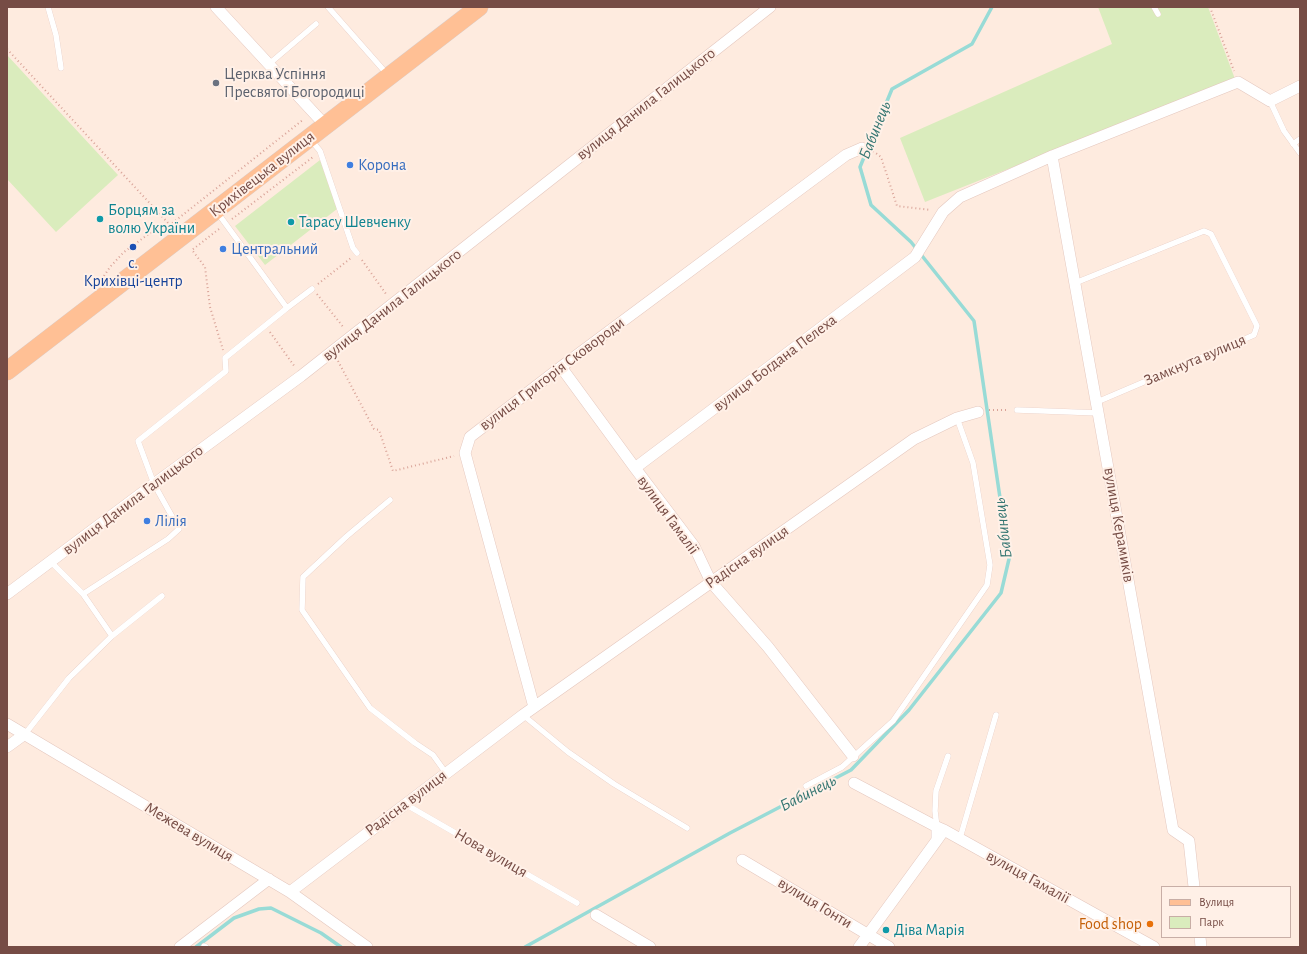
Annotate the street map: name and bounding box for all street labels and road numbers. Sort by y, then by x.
street label: вулиця Данила Галицького [573,44,719,164]
street label: Крихівецька вулиця [205,127,319,221]
street label: вулиця Данила Галицького [319,245,465,365]
street label: вулиця Богдана Пелеха [709,310,841,416]
street label: вулиця Григорія Сковороди [476,313,628,435]
street label: Замкнута вулиця [1141,330,1249,390]
street label: вулиця Данила Галицького [59,441,207,559]
street label: вулиця Керамиків [1099,466,1139,584]
street label: вулиця Гамалії [633,472,703,558]
street label: Радісна вулиця [702,521,792,593]
street label: Радісна вулиця [361,766,451,840]
street label: Межева вулиця [141,798,237,866]
street label: Нова вулиця [451,824,531,882]
street label: вулиця Гамалії [983,846,1073,908]
street label: вулиця Гонти [774,873,856,933]

